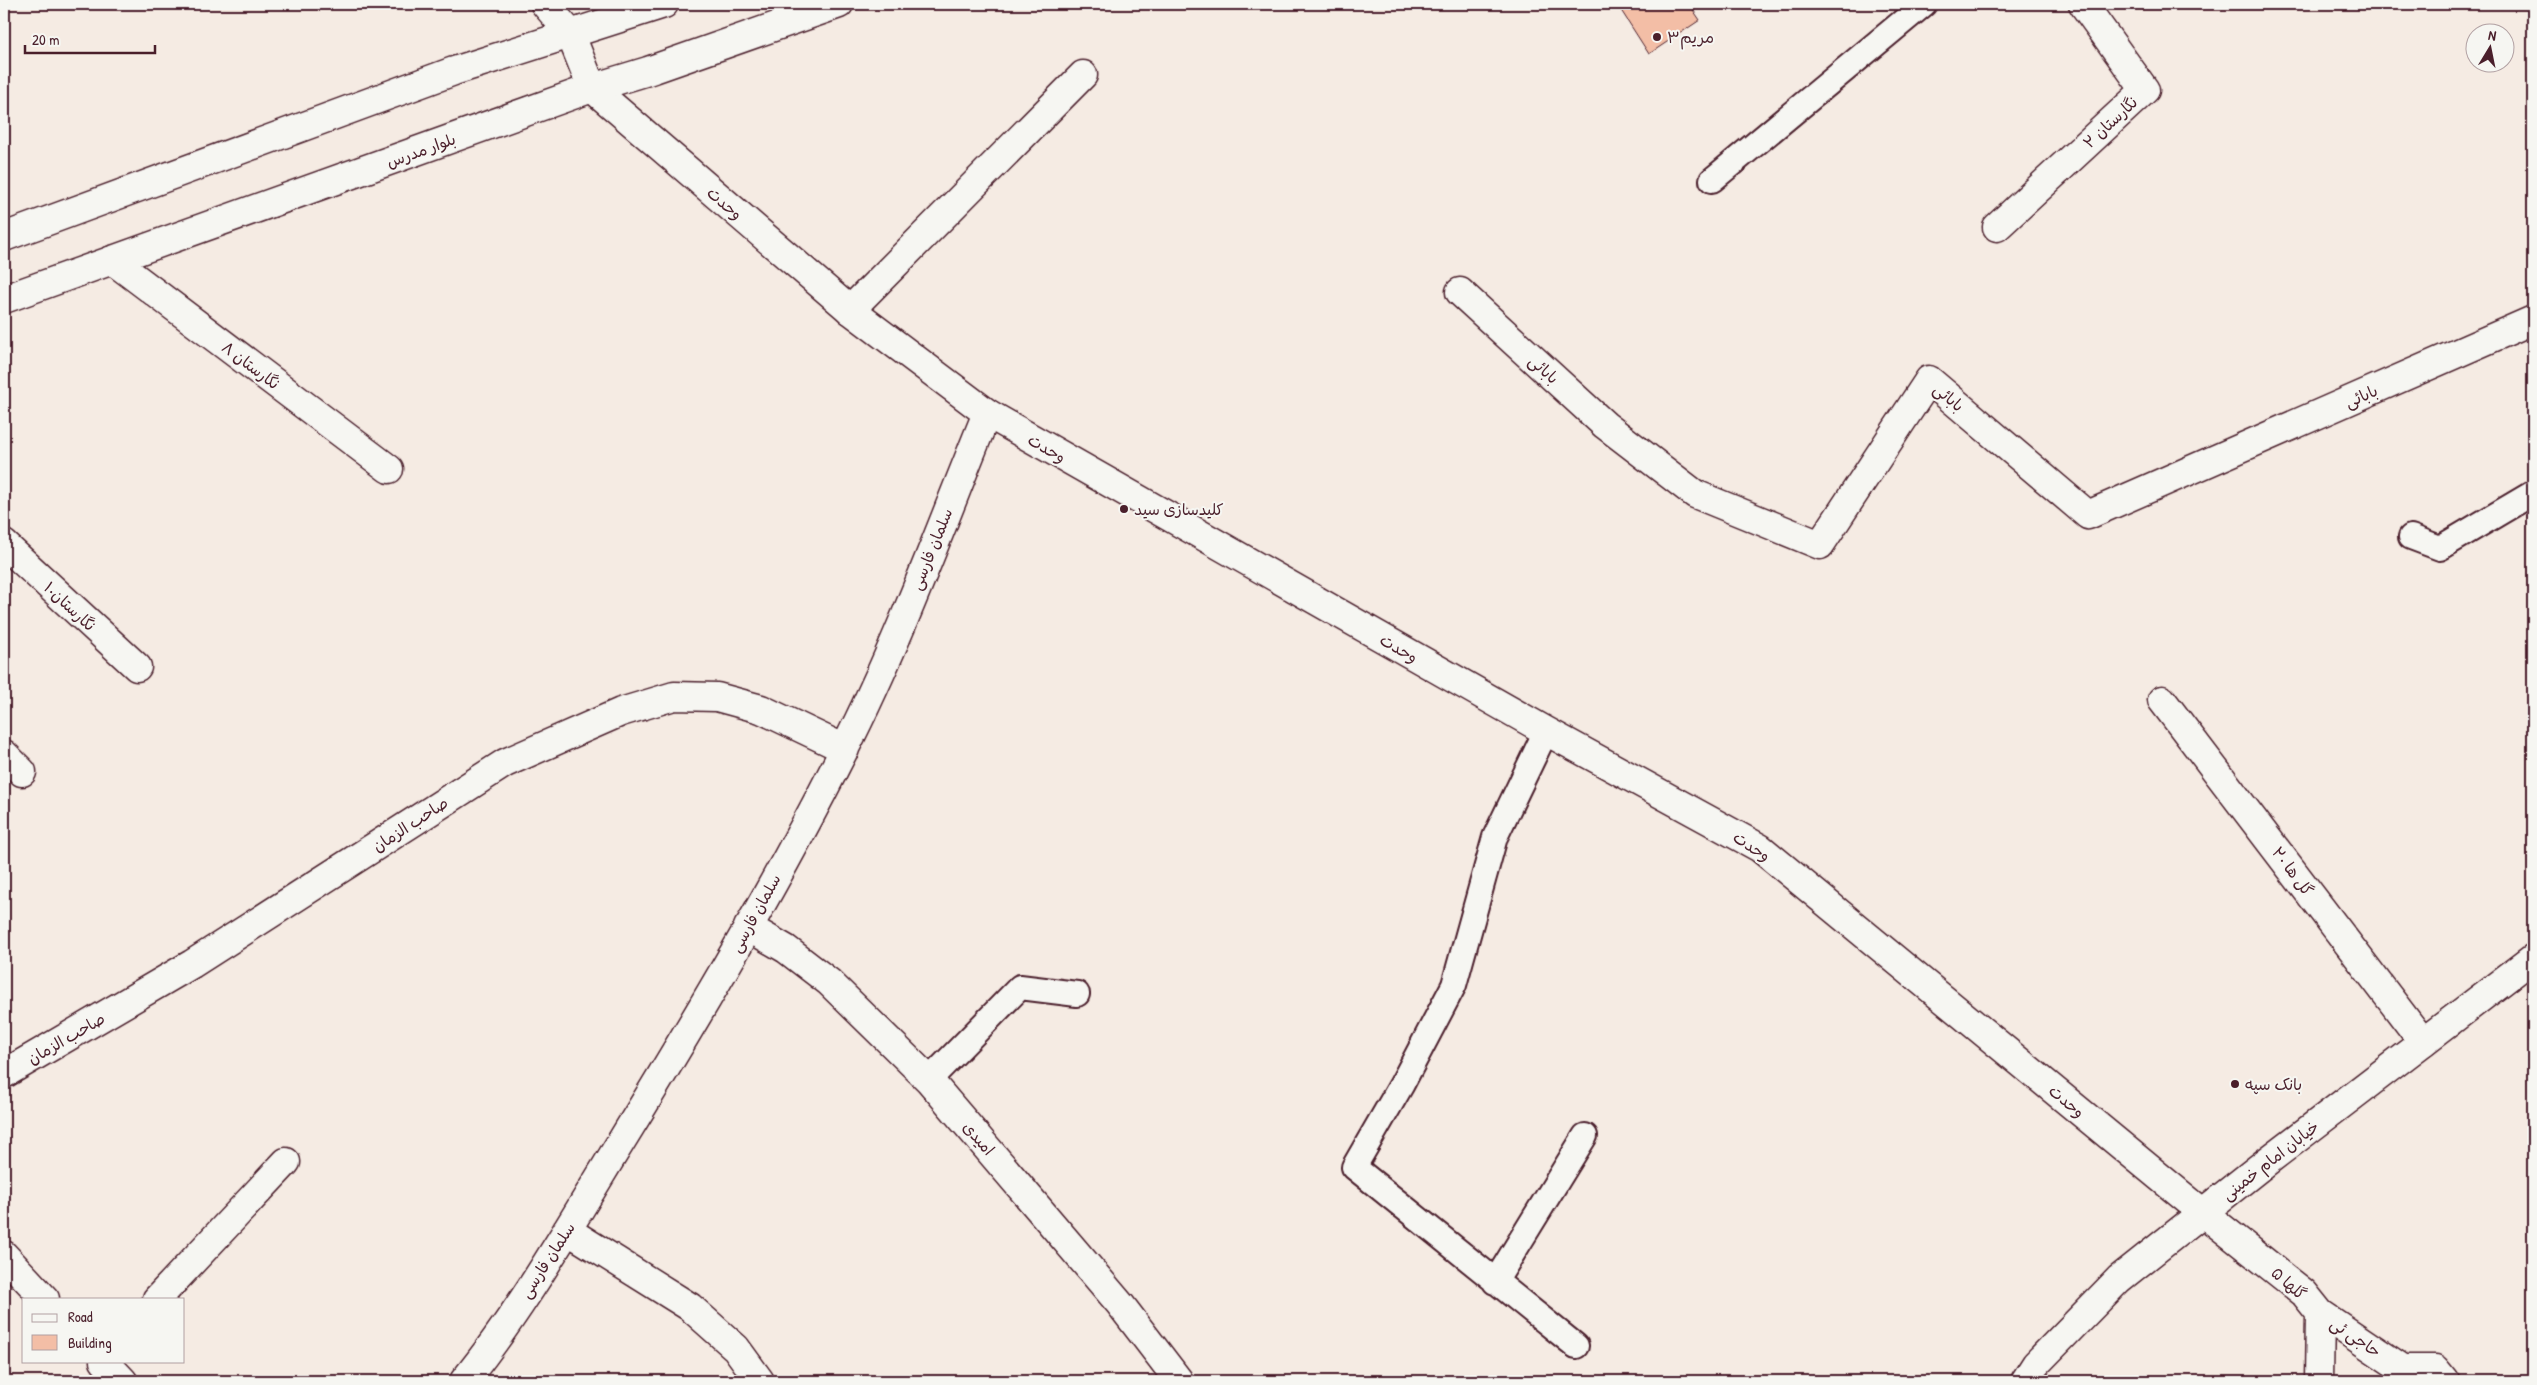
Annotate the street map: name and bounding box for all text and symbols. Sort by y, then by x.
scale bar [25,22,155,54]
north arrow [2464,22,2514,72]
text: N [2487,25,2498,45]
place label: مریم۳ [1667,26,1714,50]
text: 20 m [32,29,59,50]
marker: مریم۳ [1651,31,1663,43]
street label: نگارستان ۲ [2078,91,2142,153]
street label: بلوار مدرس [383,127,459,173]
street label: وحدت [702,181,748,225]
street label: نگارستان ۸ [217,336,285,394]
street label: بابائی [1524,350,1564,388]
street label: بابائی [1929,378,1969,416]
street label: بابائی [2341,379,2381,413]
street label: وحدت [1024,428,1070,468]
place label: کلیدسازی سید [1134,498,1224,520]
marker: کلیدسازی سید [1118,503,1130,515]
street label: سلمان فارسی [905,505,957,593]
street label: نگارستان۱۰ [39,576,101,636]
street label: وحدت [1376,628,1422,668]
street label: صاحب الزمان [368,791,452,857]
street label: وحدت [1729,826,1775,866]
street label: گل ها ۲۰ [2267,842,2319,900]
street label: سلمان فارسی [724,870,786,956]
street label: صاحب الزمان [23,1007,109,1069]
place label: بانک سپه [2245,1073,2302,1095]
marker: بانک سپه [2229,1078,2241,1090]
street label: وحدت [2044,1080,2090,1122]
street label: خیابان امام خمینی [2217,1115,2324,1207]
street label: امیدی [958,1116,1000,1160]
street label: سلمان فارسی [514,1218,580,1302]
street label: گلها ۵ [2267,1261,2312,1305]
legend [22,1298,185,1362]
text: Road [68,1306,93,1327]
street label: حاجی ئی [2326,1312,2386,1362]
text: Building [68,1332,112,1353]

